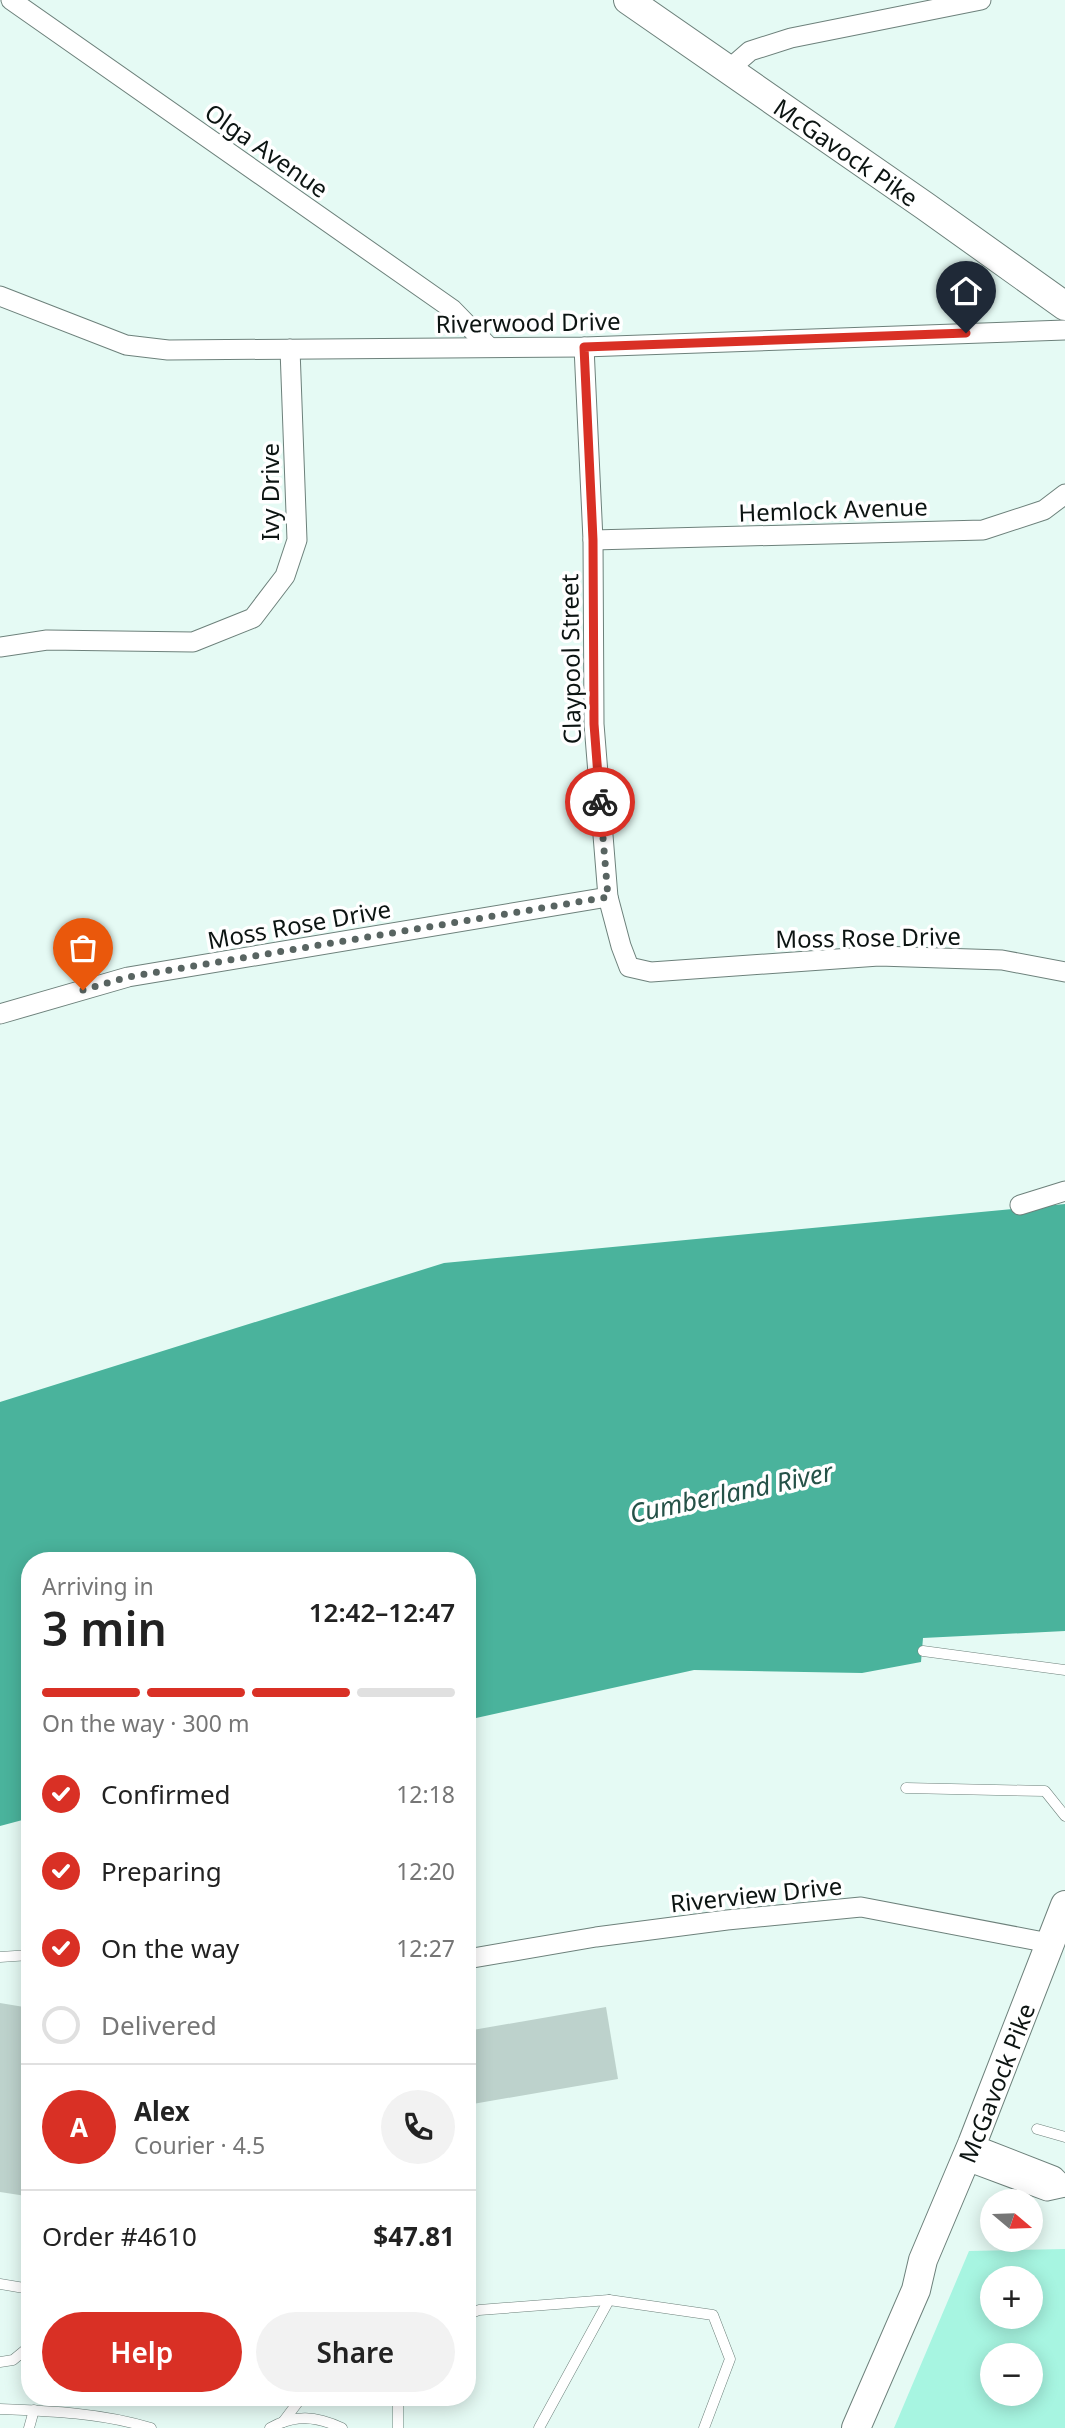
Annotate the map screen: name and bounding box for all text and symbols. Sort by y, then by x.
street label: McGavock Pike [768,90,925,213]
street label: Olga Avenue [199,95,335,205]
pin [936,261,996,333]
icon: home [947,272,985,310]
street label: Riverwood Drive [435,304,621,340]
street label: Ivy Drive [253,443,286,541]
street label: Hemlock Avenue [738,489,928,529]
street label: Claypool Street [552,573,588,744]
courier [565,767,635,837]
icon: bike [581,783,619,821]
street label: Moss Rose Drive [205,892,393,956]
pin [53,918,113,990]
street label: Moss Rose Drive [775,919,961,955]
icon: bag [64,929,102,967]
water label: Cumberland River [626,1453,838,1531]
text: Arriving in [42,1570,154,1602]
text: 12:42–12:47 [309,1594,455,1630]
text: 3 min [42,1597,167,1659]
text: On the way · 300 m [42,1707,249,1739]
icon: check [42,1775,80,1813]
text: Confirmed [101,1776,231,1812]
text: 12:18 [396,1778,455,1810]
icon: check [42,1852,80,1890]
text: Preparing [101,1853,222,1889]
text: 12:20 [396,1855,455,1887]
street label: Riverview Drive [668,1869,844,1919]
icon: check [42,1929,80,1967]
text: On the way [101,1930,239,1966]
text: 12:27 [396,1932,455,1964]
street label: McGavock Pike [950,1998,1042,2168]
text: Delivered [101,2007,217,2043]
button: phone [381,2090,455,2164]
text: Alex [134,2093,190,2129]
text: A [70,2109,88,2145]
text: Courier · 4.5 [134,2129,265,2161]
north arrow [980,2189,1043,2252]
map controls [980,2189,1043,2406]
text: Order #4610 [42,2218,197,2254]
text: $47.81 [373,2218,455,2254]
button: + [980,2266,1043,2329]
button: Help [42,2312,242,2392]
button: Share [256,2312,455,2392]
button: − [980,2343,1043,2406]

